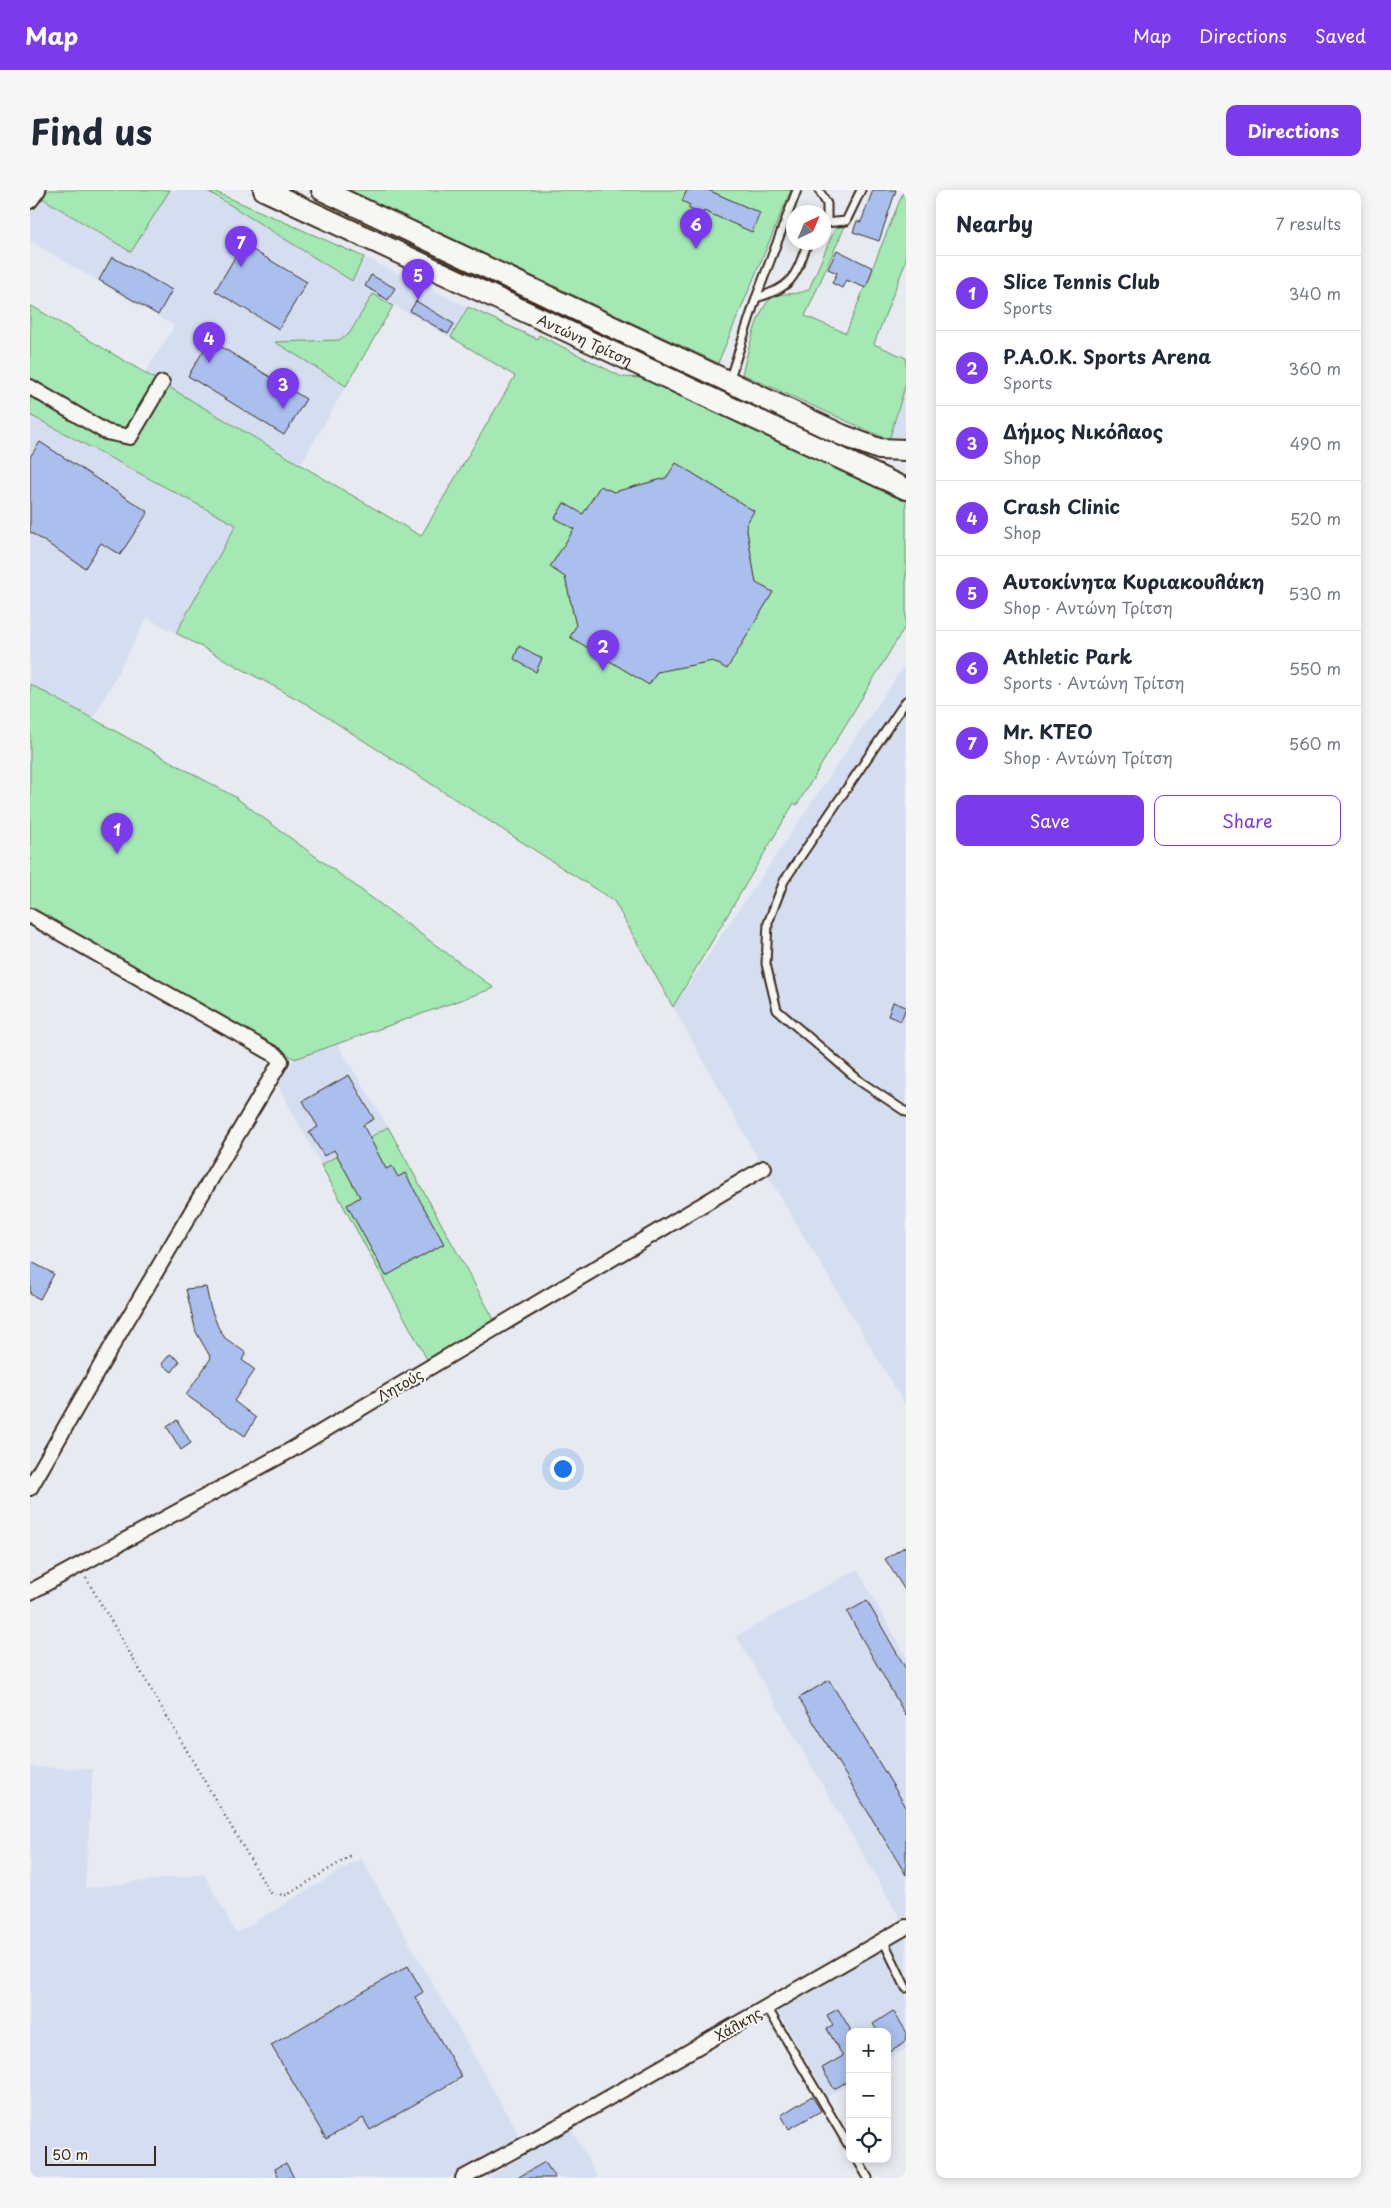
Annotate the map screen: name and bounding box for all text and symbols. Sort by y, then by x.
text: Map [25,17,78,53]
text: Map [1133,22,1171,49]
text: Directions [1199,22,1287,49]
text: Saved [1315,22,1366,49]
text: Find us [30,104,152,157]
button: Directions [1226,105,1361,156]
north arrow [786,205,831,250]
text: Nearby [956,207,1033,239]
pin: 6 [680,208,712,249]
text: 7 results [1276,211,1341,235]
pin: 7 [225,226,257,267]
pin: 5 [402,259,434,300]
text: Slice Tennis Club [1003,267,1160,295]
text: 1 [968,281,976,305]
text: 340 m [1289,281,1341,305]
text: Sports [1003,295,1052,319]
street label: Αντώνη Τρίτση [534,308,636,371]
pin: 4 [193,322,225,363]
text: P.A.O.K. Sports Arena [1003,342,1211,370]
text: 2 [966,356,978,380]
text: 360 m [1289,356,1341,380]
pin: 3 [267,368,299,409]
text: Sports [1003,370,1052,394]
text: Δήμος Νικόλαος [1003,417,1163,445]
text: 3 [967,431,977,455]
text: 490 m [1290,431,1341,455]
text: Shop [1003,445,1041,469]
text: Crash Clinic [1003,492,1120,520]
text: 4 [967,506,977,530]
text: 520 m [1290,506,1341,530]
text: Shop [1003,520,1041,544]
text: Αυτοκίνητα Κυριακουλάκη [1003,567,1264,595]
text: 5 [967,581,977,605]
text: 530 m [1288,581,1341,605]
text: Shop · Αντώνη Τρίτση [1003,595,1173,619]
pin: 2 [587,630,619,671]
text: Athletic Park [1003,642,1132,670]
text: 6 [966,656,978,680]
text: 550 m [1289,656,1341,680]
text: Sports · Αντώνη Τρίτση [1003,670,1185,694]
text: Mr. KTEO [1003,717,1093,745]
text: 7 [967,731,977,755]
text: 560 m [1289,731,1341,755]
text: Shop · Αντώνη Τρίτση [1003,745,1173,769]
button: Save [956,795,1144,846]
button: Share [1154,795,1341,846]
pin: 1 [101,813,133,854]
street label: Λητούς [373,1364,427,1406]
your location [550,1456,576,1482]
street label: Χάλκης [711,2002,765,2046]
map controls [846,2028,891,2163]
button: + [846,2028,891,2073]
button: − [846,2073,891,2118]
button: locate [846,2118,891,2163]
scale bar [45,2143,156,2166]
text: 50 m [52,2144,88,2165]

